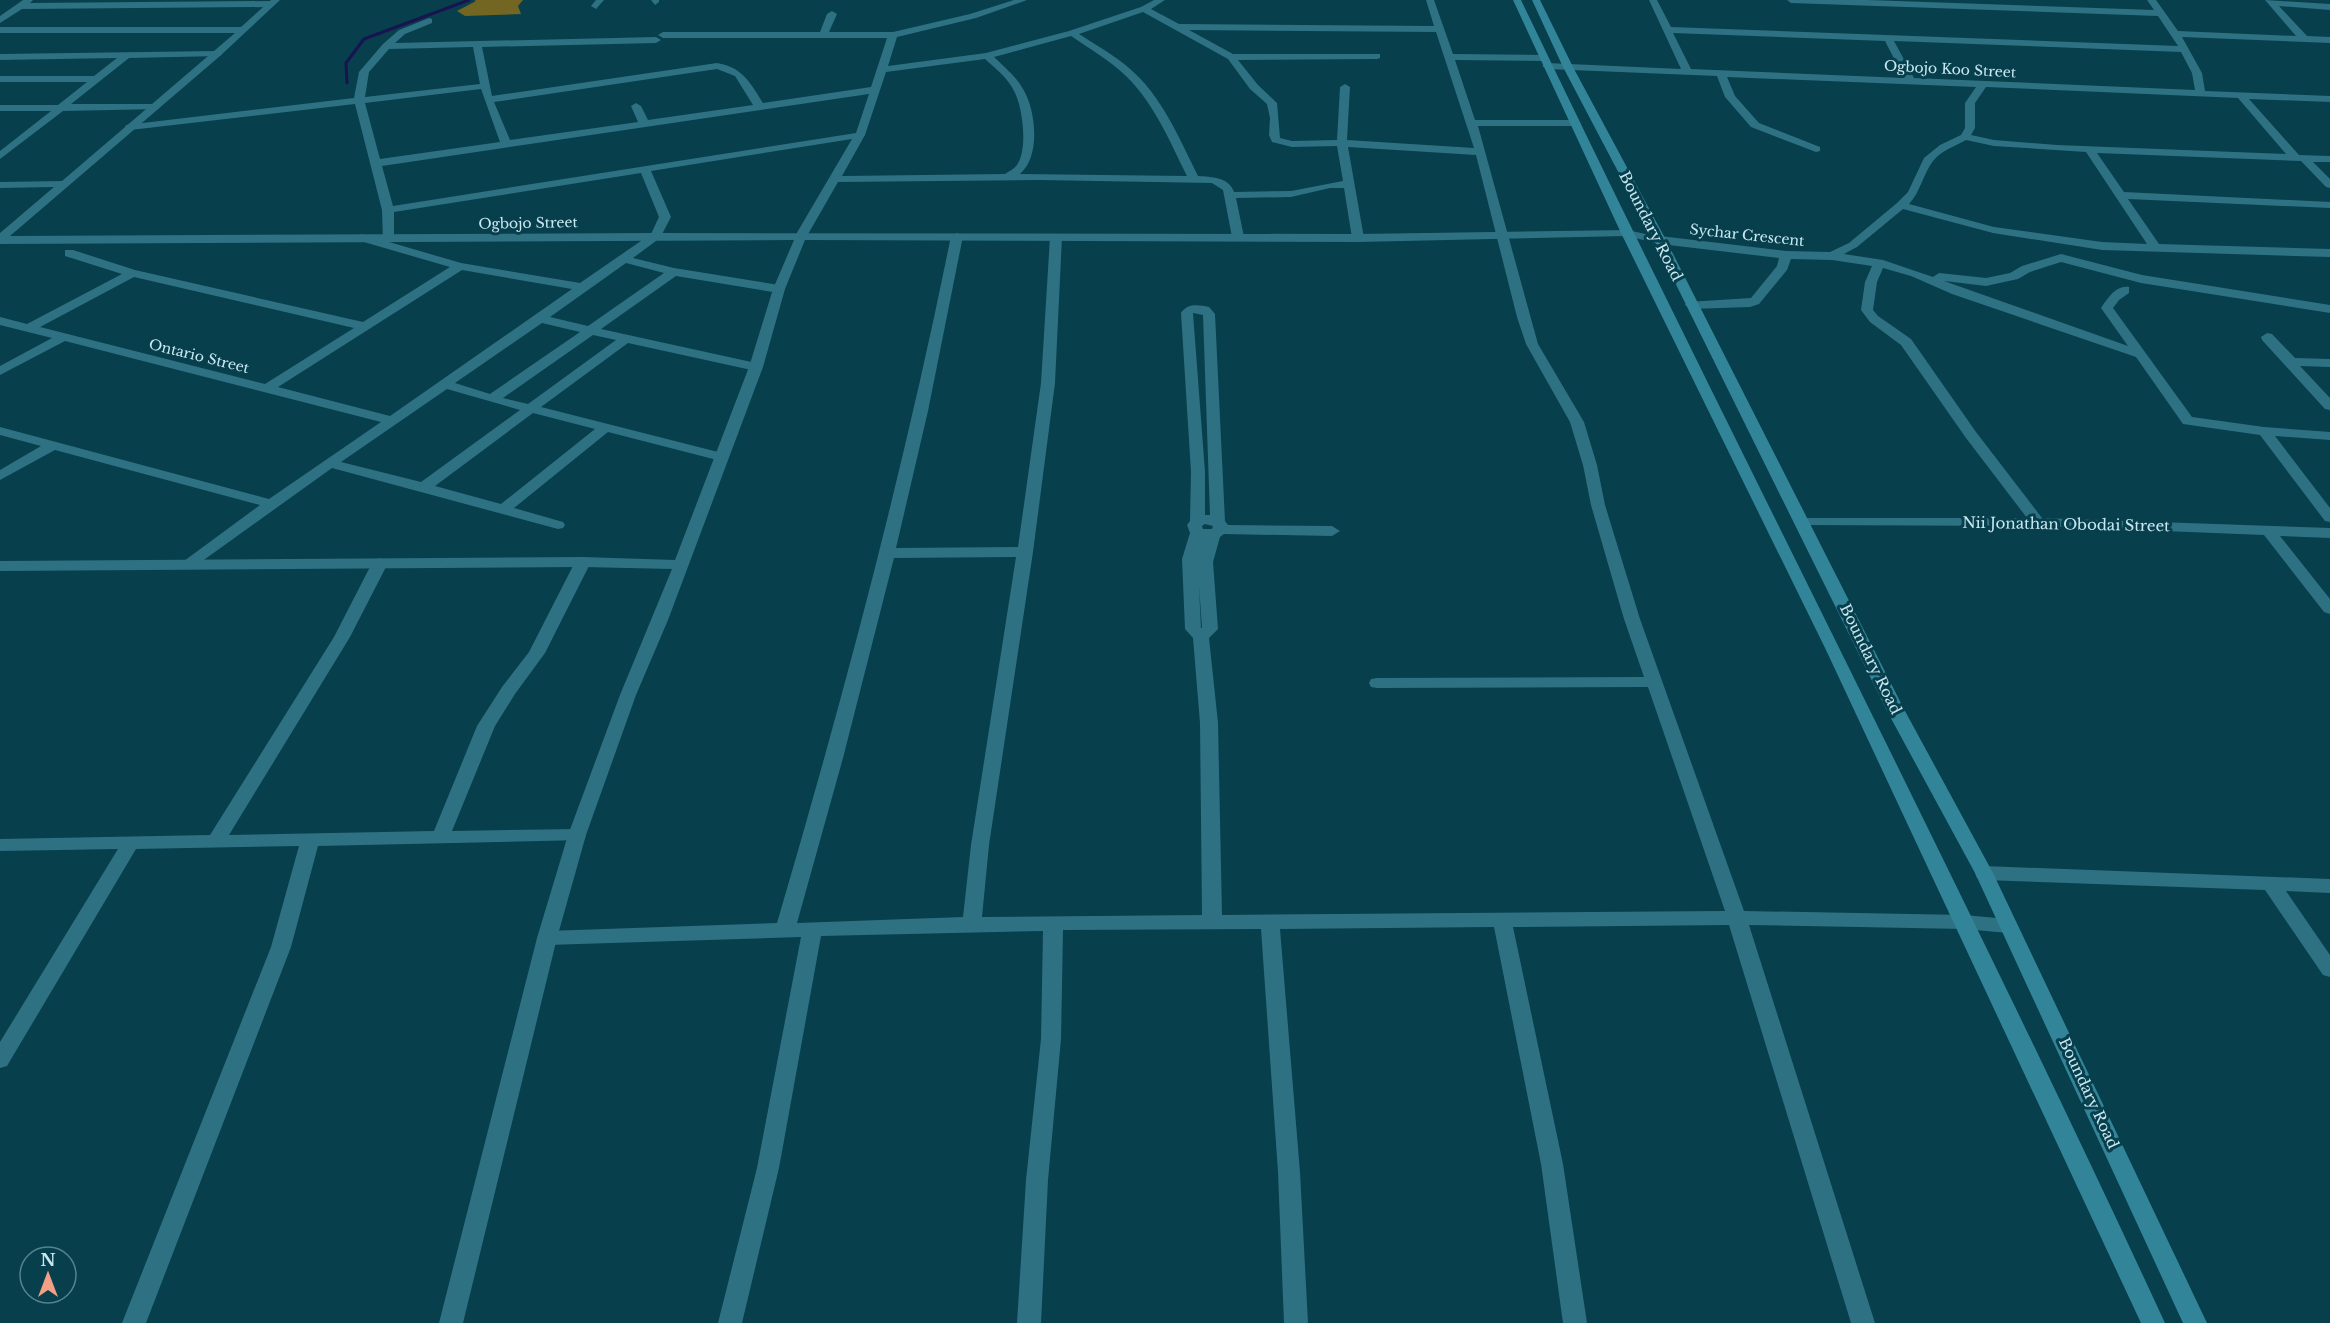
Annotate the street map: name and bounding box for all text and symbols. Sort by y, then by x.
street label: Ogbojo Koo Street [1884,57,2017,81]
street label: Boundary Road [1615,168,1687,284]
street label: Ogbojo Street [478,213,579,233]
street label: Sychar Crescent [1689,220,1806,250]
street label: Ontario Street [147,335,252,377]
street label: Nii Jonathan Obodai Street [1962,513,2170,535]
street label: Boundary Road [1836,601,1906,717]
street label: Boundary Road [2055,1034,2123,1152]
north arrow [18,1245,78,1305]
text: N [40,1250,56,1270]

